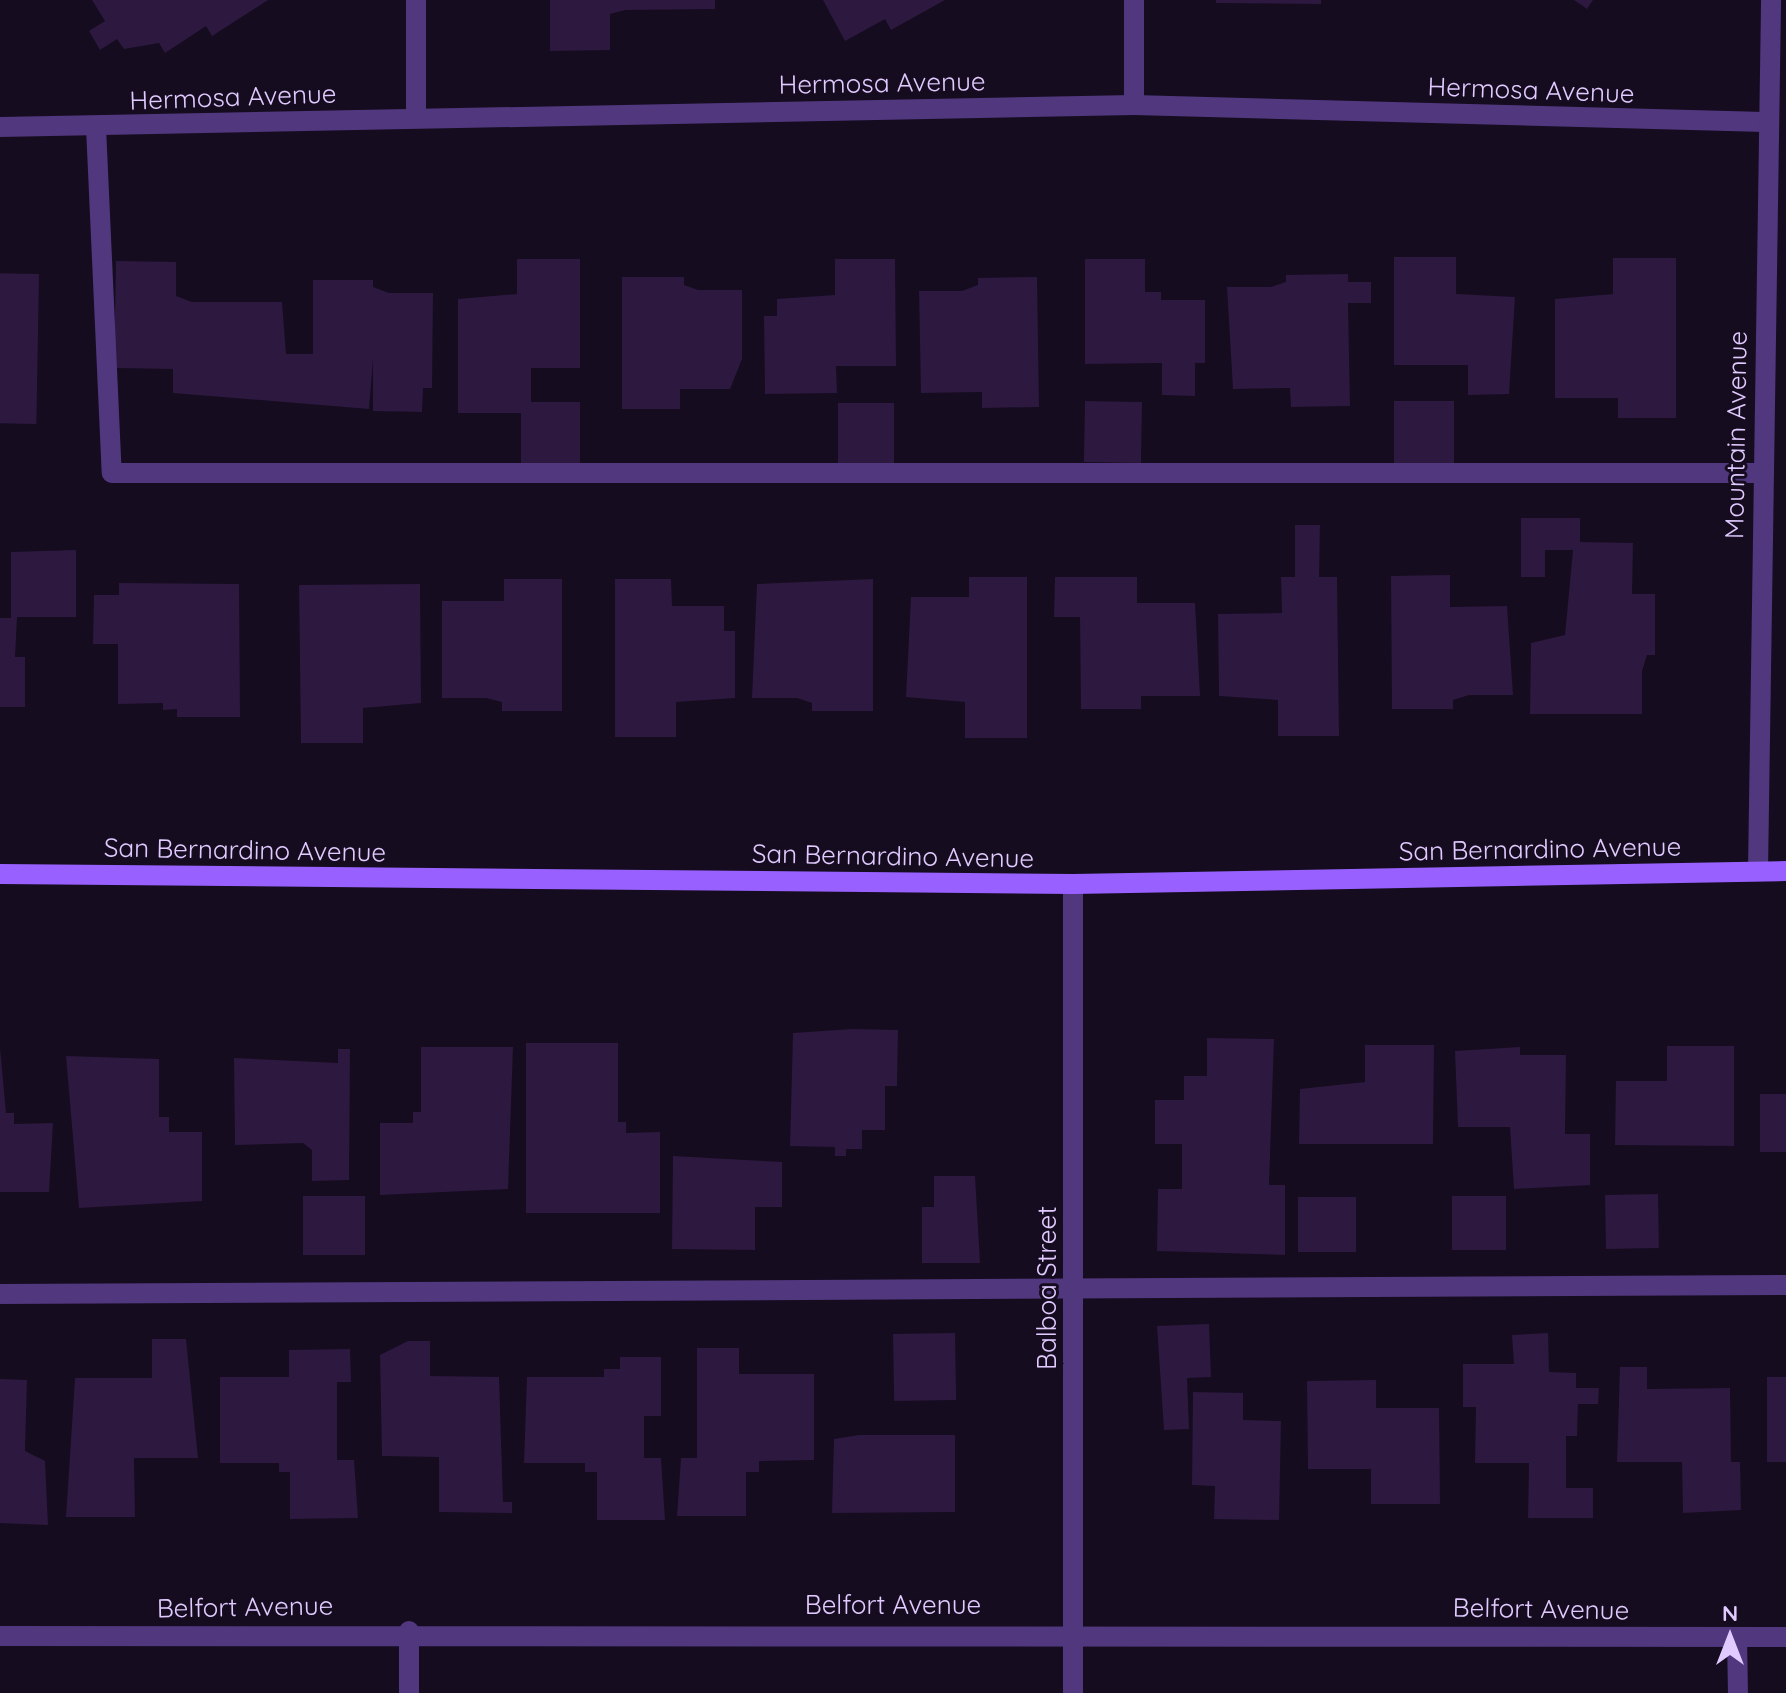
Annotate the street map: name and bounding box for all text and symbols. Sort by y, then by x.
street label: Hermosa Avenue [778,66,986,100]
street label: Hermosa Avenue [1427,71,1635,109]
street label: Hermosa Avenue [129,78,337,116]
street label: Mountain Avenue [1719,331,1753,539]
street label: San Bernardino Avenue [1399,831,1681,867]
street label: San Bernardino Avenue [104,832,386,868]
street label: San Bernardino Avenue [752,838,1034,874]
street label: Balboa Street [1031,1206,1063,1370]
street label: Belfort Avenue [805,1589,981,1621]
street label: Belfort Avenue [156,1590,334,1624]
street label: Belfort Avenue [1452,1592,1630,1626]
north arrow [1690,1597,1770,1677]
text: N [1722,1599,1738,1627]

